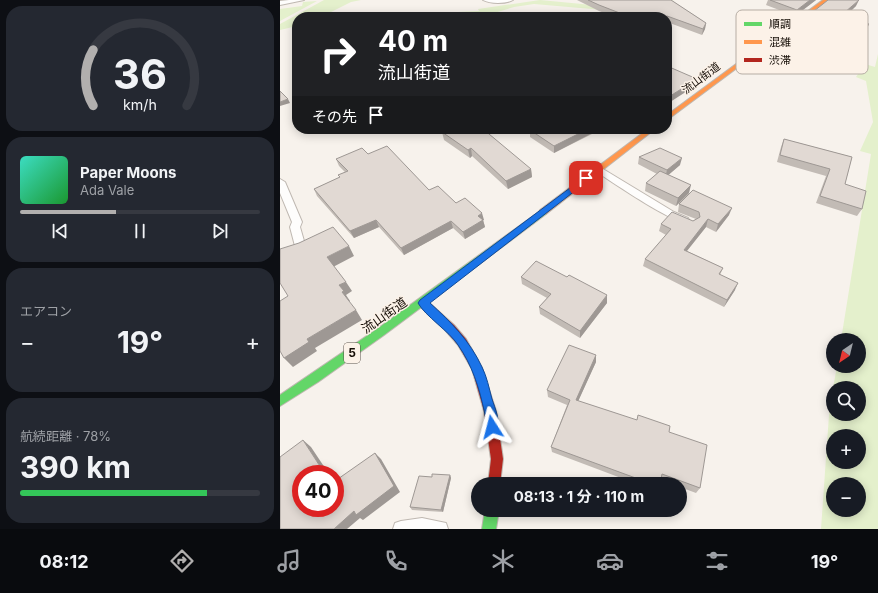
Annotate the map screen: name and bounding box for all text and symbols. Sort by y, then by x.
legend [736,10,868,74]
text: 順調 [769,17,791,31]
text: 40 m [378,24,448,58]
icon: right [312,28,364,80]
text: 混雑 [769,35,791,49]
text: 36 [113,49,167,99]
text: 渋滞 [769,53,791,67]
street label: 流山街道 [679,59,723,97]
text: 流山街道 [378,62,450,83]
text: km/h [123,96,157,113]
icon: arrive [365,104,387,126]
text: その先 [312,107,357,126]
pin [569,161,603,195]
text: Paper Moons [80,163,176,182]
icon: arrive [575,167,597,189]
text: Ada Vale [80,182,134,198]
icon: previous [49,220,71,242]
icon: pause [129,220,151,242]
icon: next [209,220,231,242]
street label: 流山街道 [358,294,410,336]
text: エアコン [20,303,72,319]
text: 19° [117,324,163,360]
text: − [20,329,35,355]
text: + [245,329,260,355]
north arrow [826,333,866,373]
map controls [826,333,866,517]
road number: 5 [344,343,360,363]
button: search [826,381,866,421]
position arrow [471,406,513,448]
text: 航続距離 · 78% [20,428,111,444]
button: + [826,429,866,469]
text: 390 km [20,449,131,485]
speed limit sign: 40 [292,465,344,517]
button: − [826,477,866,517]
text: 08:13 · 1 分 · 110 m [514,487,644,506]
icon: directions [168,547,196,575]
icon: music [275,547,303,575]
icon: phone [382,547,410,575]
icon: climate [489,547,517,575]
icon: car [596,547,624,575]
icon: filters [703,547,731,575]
text: 08:12 [40,551,89,572]
text: 19° [811,551,838,572]

